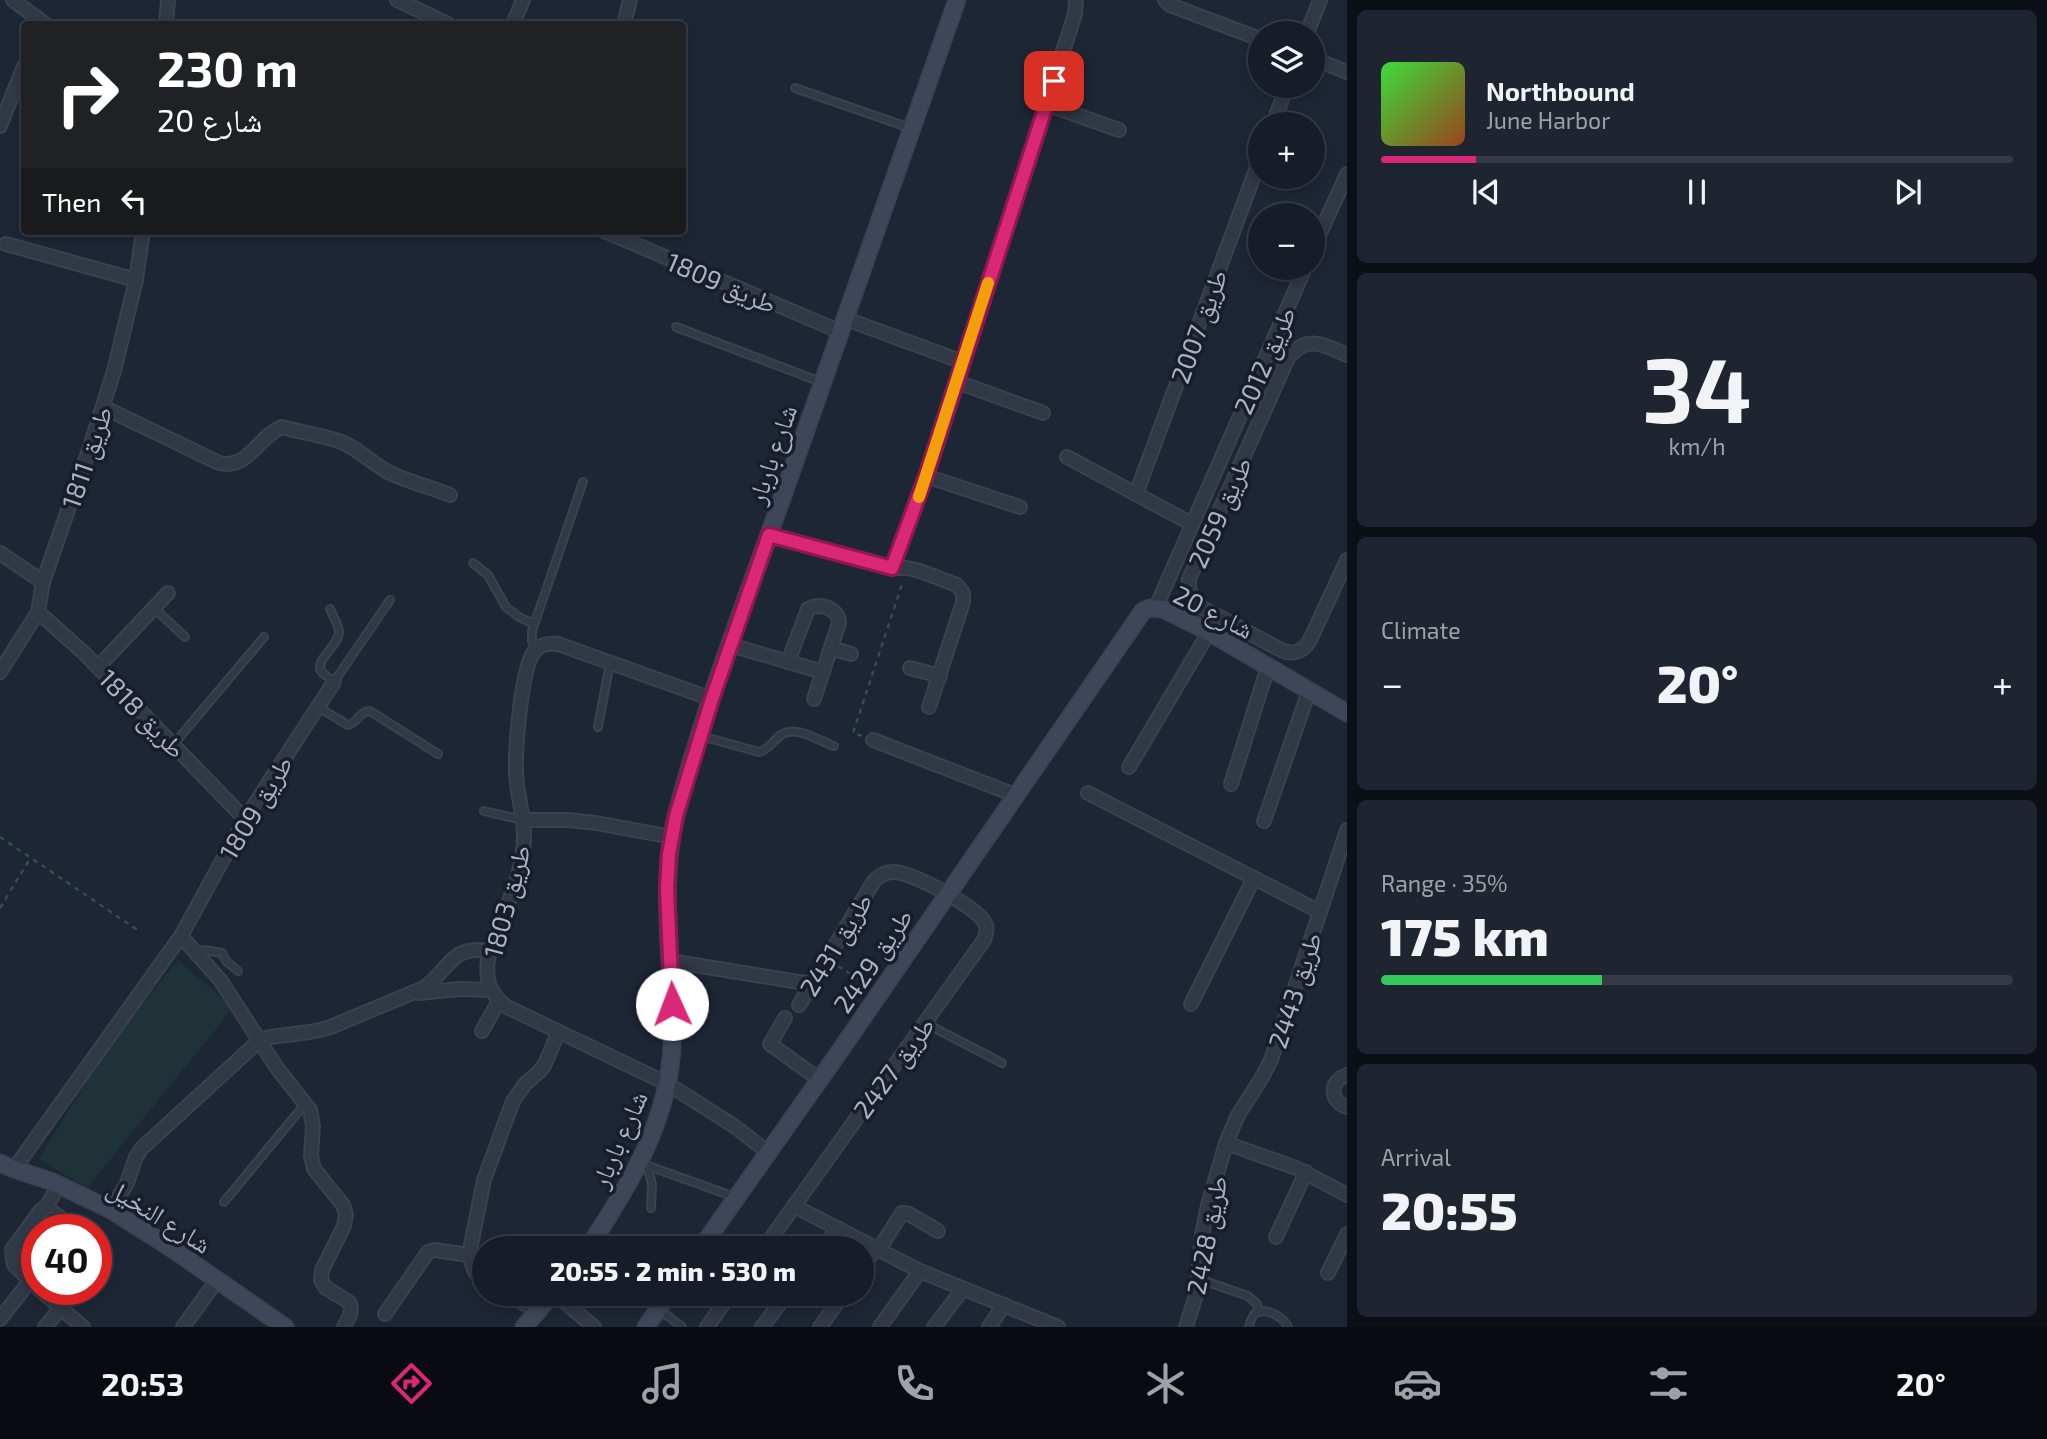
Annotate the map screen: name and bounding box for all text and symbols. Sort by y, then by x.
map controls [1248,21,1325,280]
button: layers [1248,21,1325,98]
text: 230 m [157,38,298,97]
icon: right [42,49,133,140]
pin [1024,51,1084,111]
icon: arrive [1035,62,1073,100]
text: Northbound [1486,75,1635,106]
text: شارع 20 [157,100,262,138]
text: June Harbor [1486,106,1610,134]
button: + [1248,112,1325,189]
icon: previous [1467,173,1505,211]
icon: pause [1678,173,1716,211]
icon: next [1889,173,1927,211]
icon: left [115,182,153,220]
text: Then [42,186,101,217]
button: − [1248,203,1325,280]
street label: طريق 1809 [662,245,781,321]
street label: طريق 2007 [1163,265,1235,388]
street label: طريق 2012 [1227,301,1303,419]
text: 34 [1642,332,1752,441]
street label: شارع باربار [739,400,804,509]
street label: طريق 1811 [54,402,120,513]
text: km/h [1668,432,1726,460]
street label: طريق 2059 [1181,452,1259,573]
street label: شارع 20 [1168,578,1259,646]
text: Climate [1381,616,1461,644]
text: 20° [1657,651,1738,713]
text: − [1381,660,1403,706]
text: + [1992,660,2013,706]
street label: طريق 1818 [92,662,193,765]
street label: طريق 1809 [212,749,300,866]
street label: طريق 1803 [476,841,538,961]
text: Range · 35% [1381,869,1508,897]
street label: طريق 2431 [792,887,879,1002]
street label: طريق 2429 [826,902,920,1019]
text: 175 km [1381,904,1549,966]
street label: طريق 2443 [1261,928,1329,1053]
position arrow [635,967,709,1041]
street label: طريق 2427 [846,1010,942,1125]
street label: شارع باربار [583,1086,655,1194]
text: Arrival [1381,1143,1451,1171]
street label: شارع النخيل [101,1171,218,1261]
street label: طريق 2428 [1179,1173,1235,1297]
text: 20:55 [1381,1178,1518,1240]
speed limit sign: 40 [21,1214,112,1305]
text: 20:55 · 2 min · 530 m [550,1255,796,1286]
icon: directions [387,1359,436,1408]
icon: music [638,1359,687,1408]
icon: phone [890,1359,939,1408]
icon: climate [1141,1359,1190,1408]
icon: car [1393,1359,1442,1408]
icon: filters [1644,1359,1693,1408]
text: 20:53 [101,1364,184,1402]
text: 20° [1896,1364,1946,1402]

